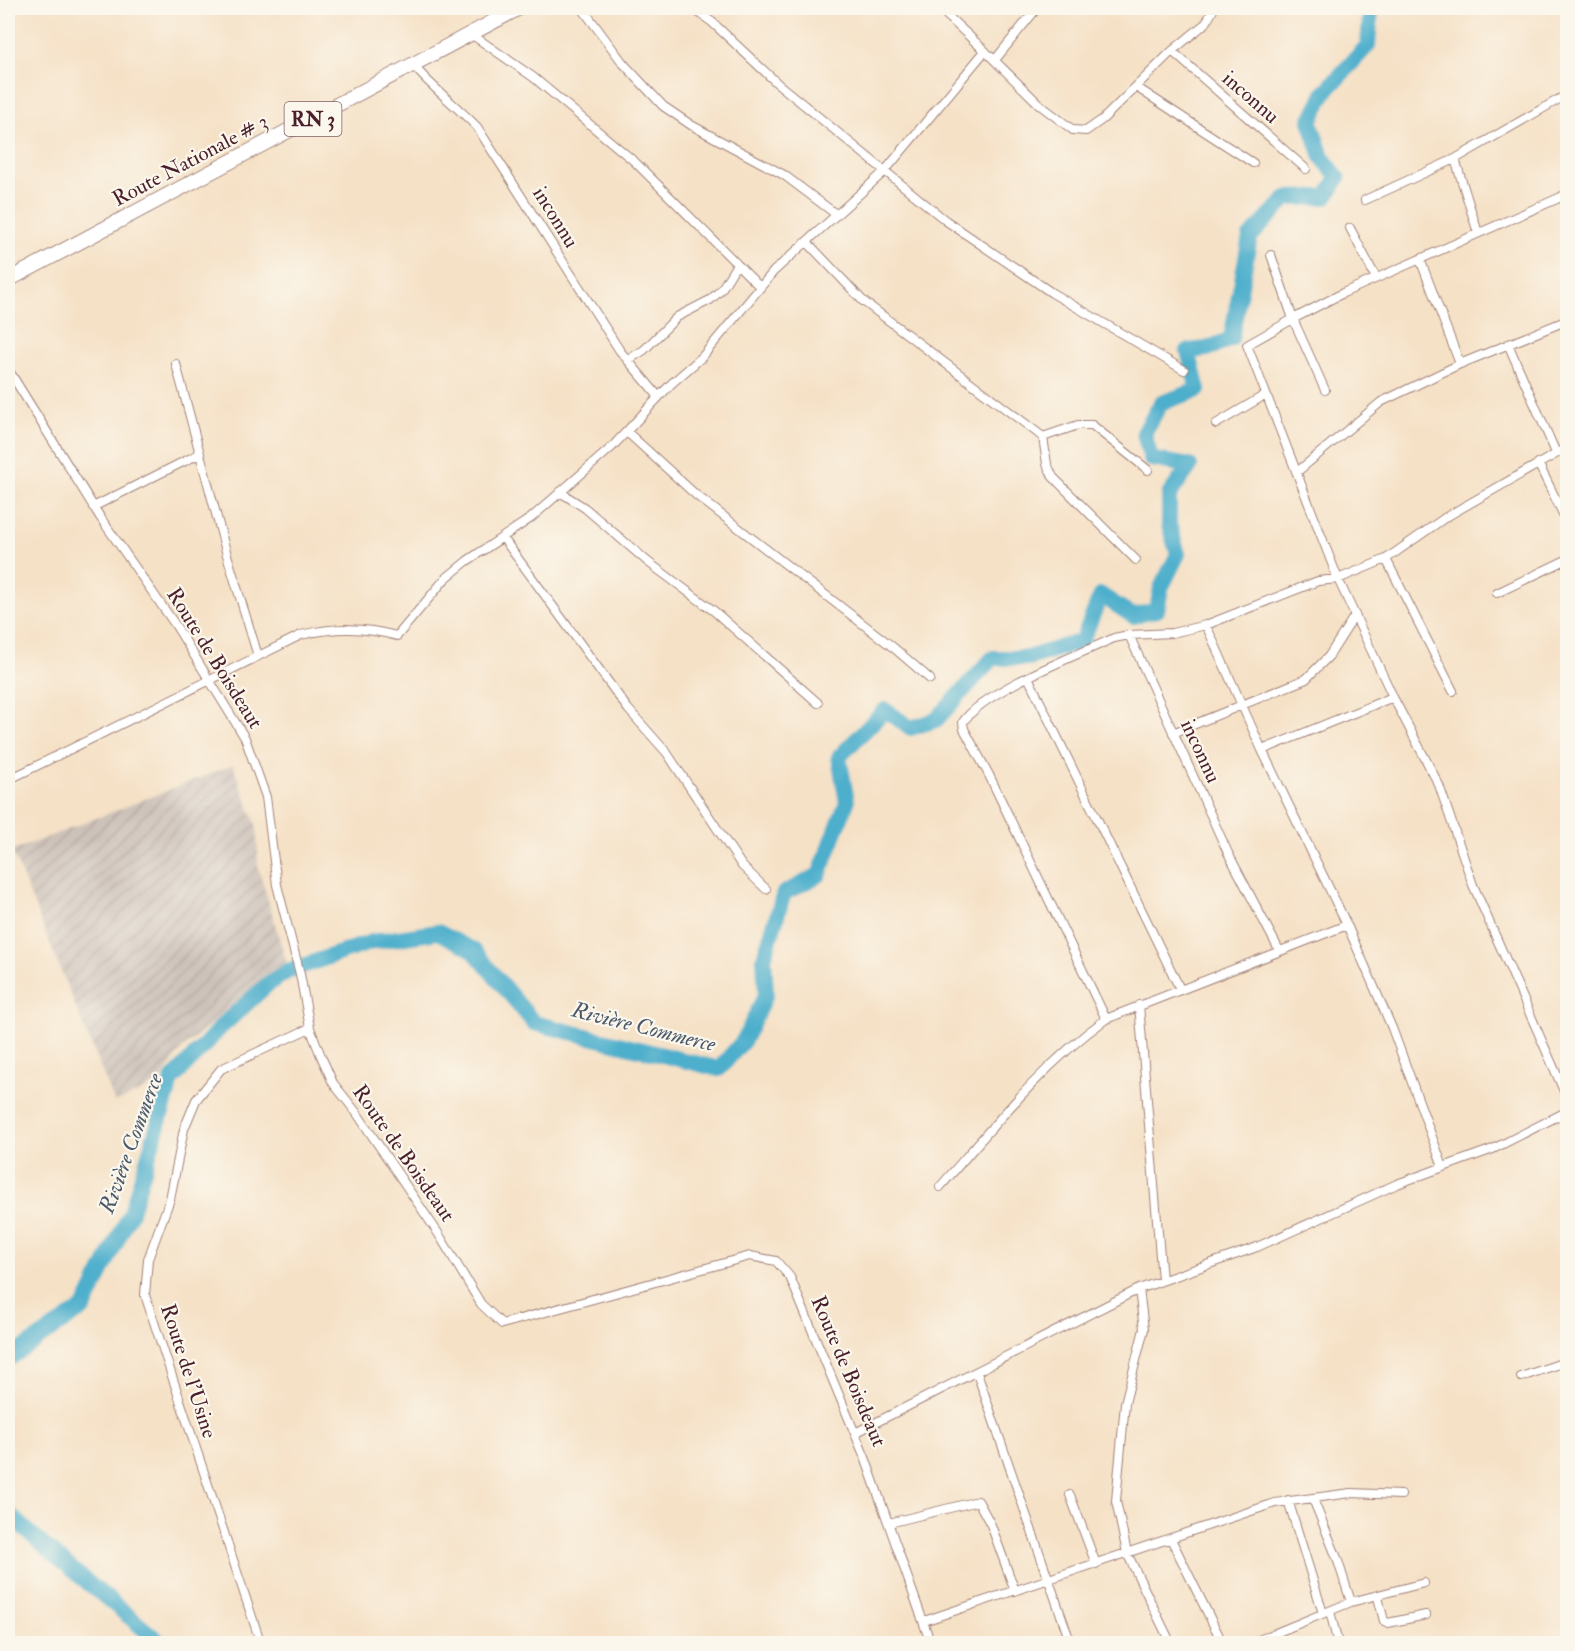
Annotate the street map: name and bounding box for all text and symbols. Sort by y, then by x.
street label: inconnu [1216,65,1285,130]
road number: RN 3 [284,102,342,136]
street label: Route Nationale # 3 [108,108,273,213]
street label: inconnu [526,182,585,253]
street label: Route de Boisdeaut [160,583,269,734]
street label: inconnu [1174,715,1227,787]
water label: Rivière Commerce [568,995,719,1059]
water label: Rivière Commerce [92,1069,169,1218]
street label: Route de Boisdeaut [346,1080,461,1227]
street label: Route de Boisdeaut [805,1292,893,1451]
street label: Route de l'Usine [154,1301,223,1442]

